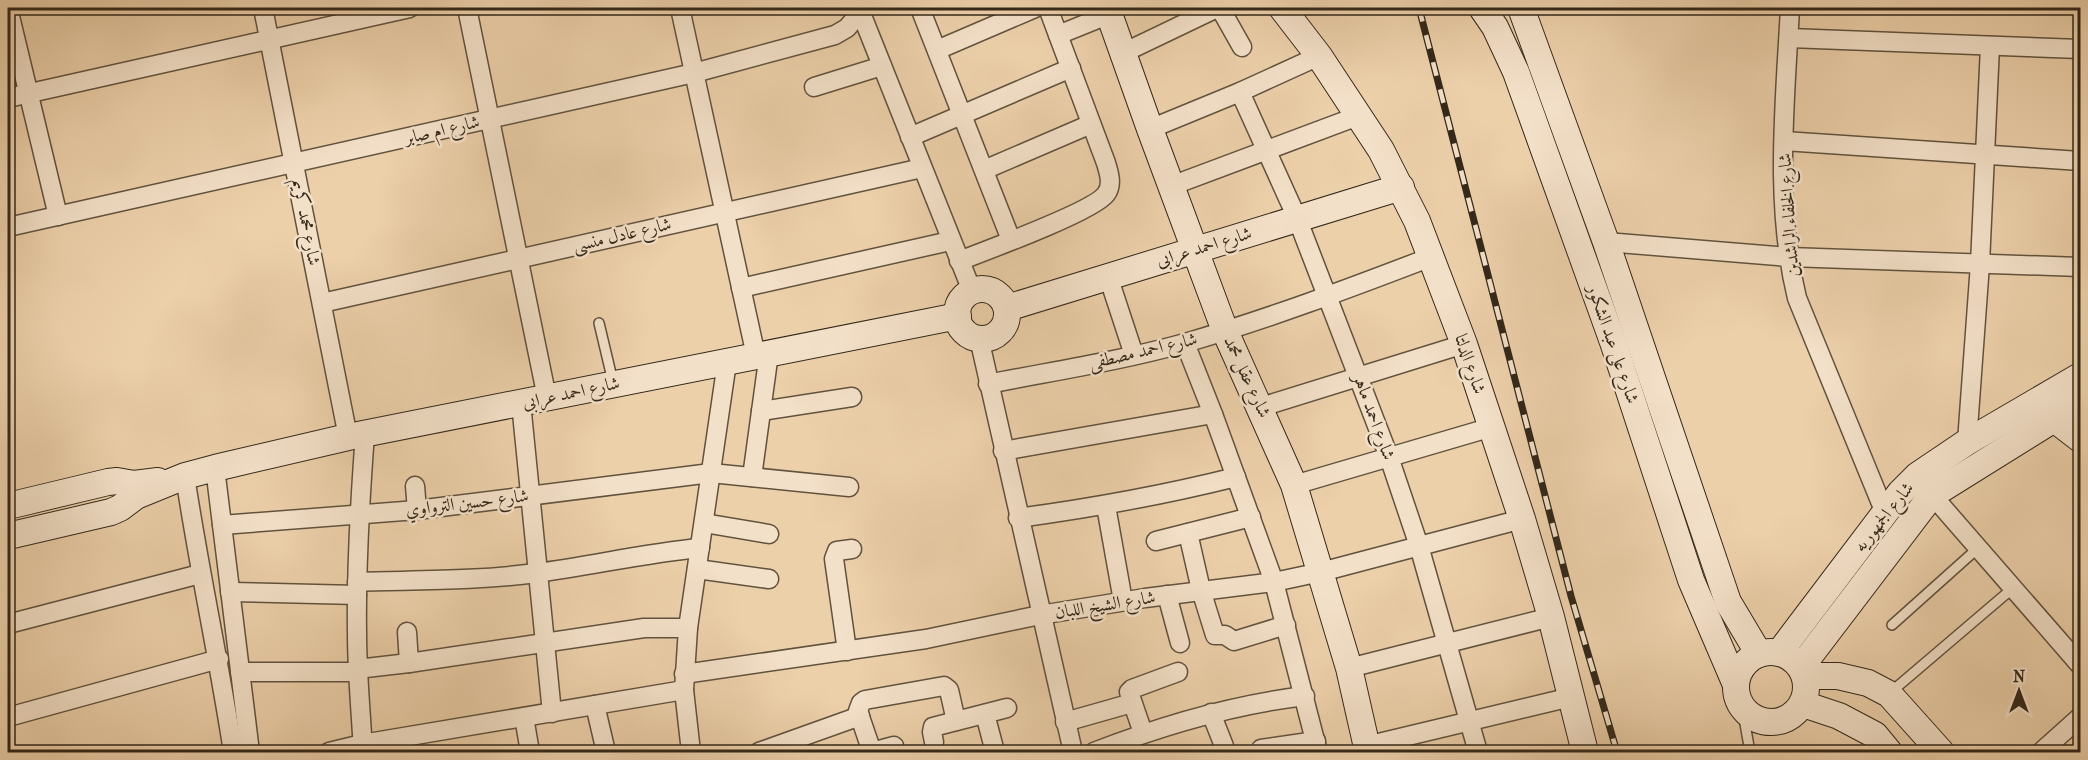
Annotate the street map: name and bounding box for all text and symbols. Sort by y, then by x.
street label: شارع ام صابر [401,111,483,154]
street label: شارع الخلفاء الراشدين [1774,152,1808,278]
street label: شارع محمد كريم [282,177,325,268]
street label: شارع عادل منسى [571,213,674,260]
street label: شارع احمد عرابى [1154,223,1255,275]
street label: شارع على عبد الشكور [1578,280,1643,408]
street label: شارع احمد مصطفى [1087,328,1200,378]
street label: شارع الدلتا [1446,331,1490,398]
street label: شارع عقل محمد [1215,333,1275,423]
street label: شارع احمد ماهر [1344,369,1399,464]
street label: شارع احمد عرابى [521,372,622,417]
street label: شارع الجمهوريه [1850,478,1922,559]
street label: شارع حسين الترواوي [404,485,530,525]
street label: شارع الشيخ اللبان [1053,587,1158,628]
north arrow [1989,661,2049,721]
text: N [2013,667,2026,686]

